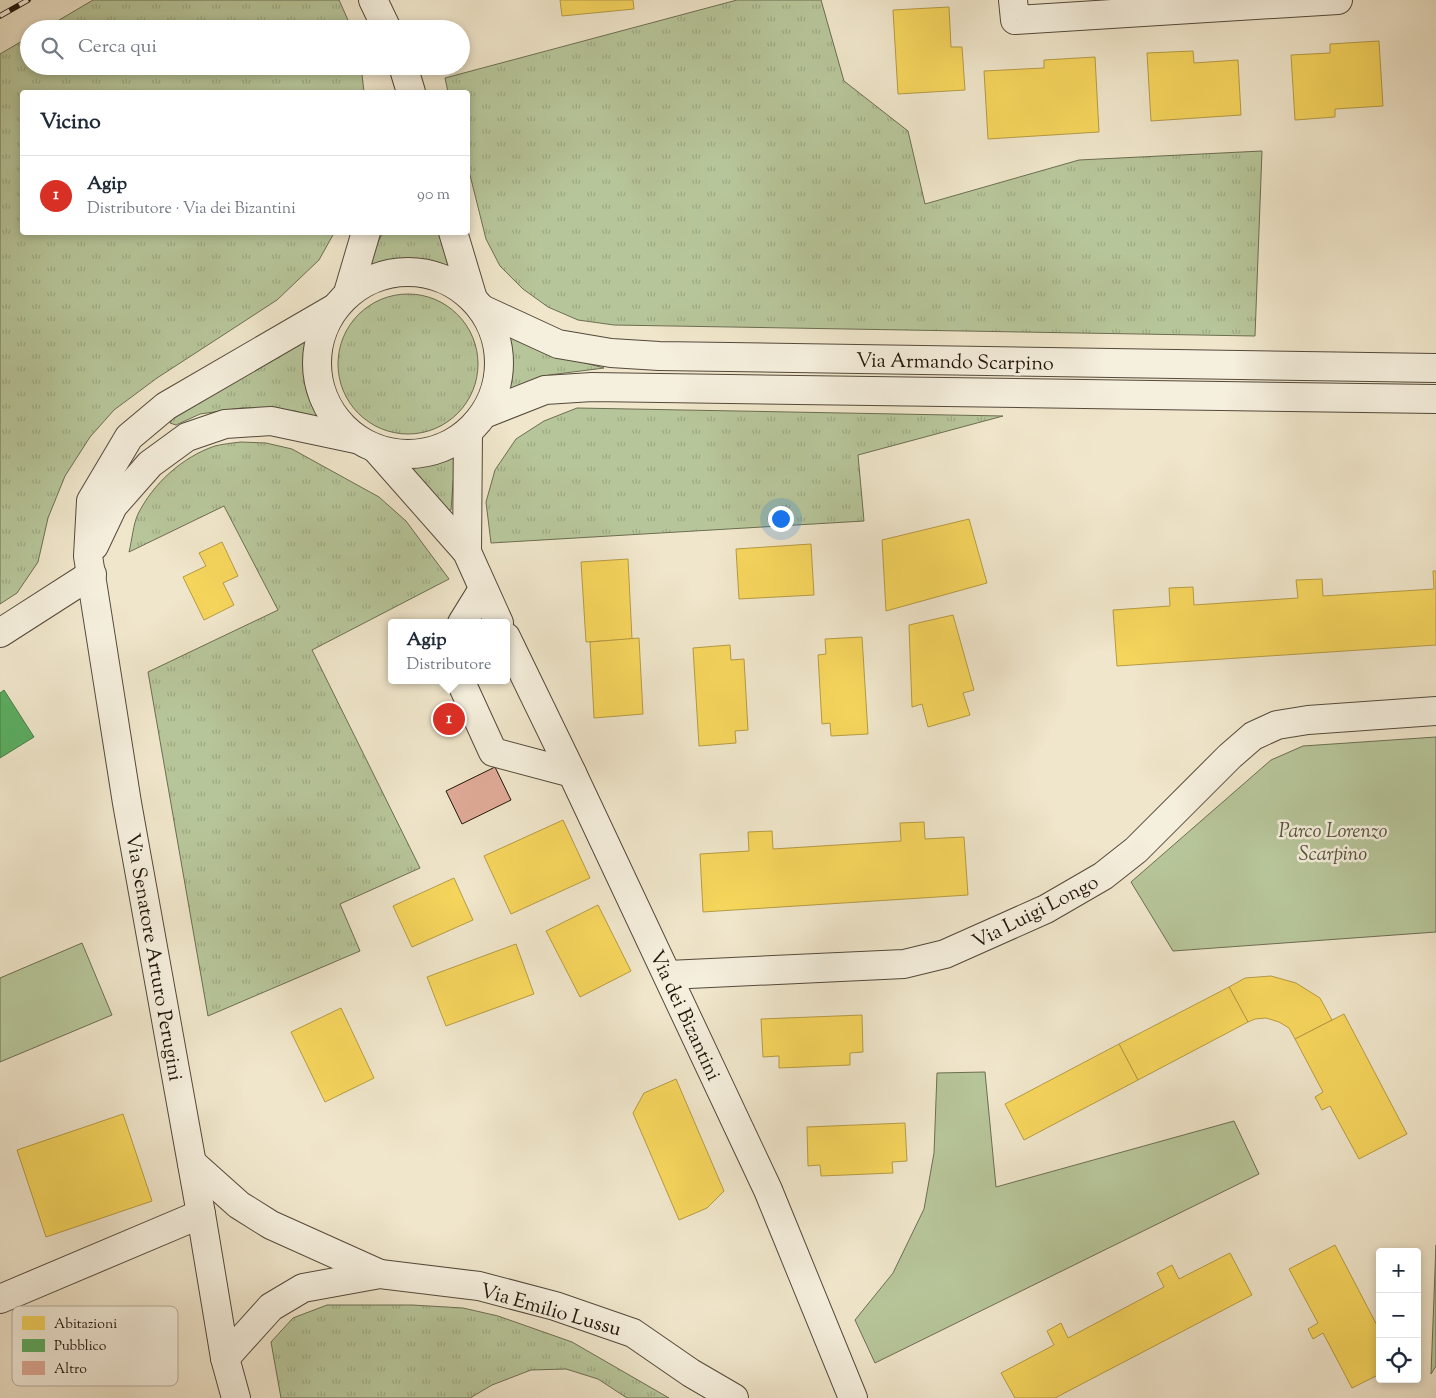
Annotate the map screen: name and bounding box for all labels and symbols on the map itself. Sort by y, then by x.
street label: Via Armando Scarpino [856,347,1054,380]
your location [768,506,794,532]
pin: 1 [433,700,465,738]
park label: Parco Lorenzo Scarpino [1278,818,1388,870]
street label: Via Senatore Arturo Perugini [116,831,189,1084]
street label: Via Luigi Longo [968,869,1104,958]
street label: Via dei Bizantini [641,946,727,1086]
street label: Via Emilio Lussu [476,1277,625,1346]
legend [12,1306,178,1386]
text: Abitazioni [54,1315,117,1335]
text: Pubblico [54,1337,107,1357]
text: Altro [54,1360,87,1380]

